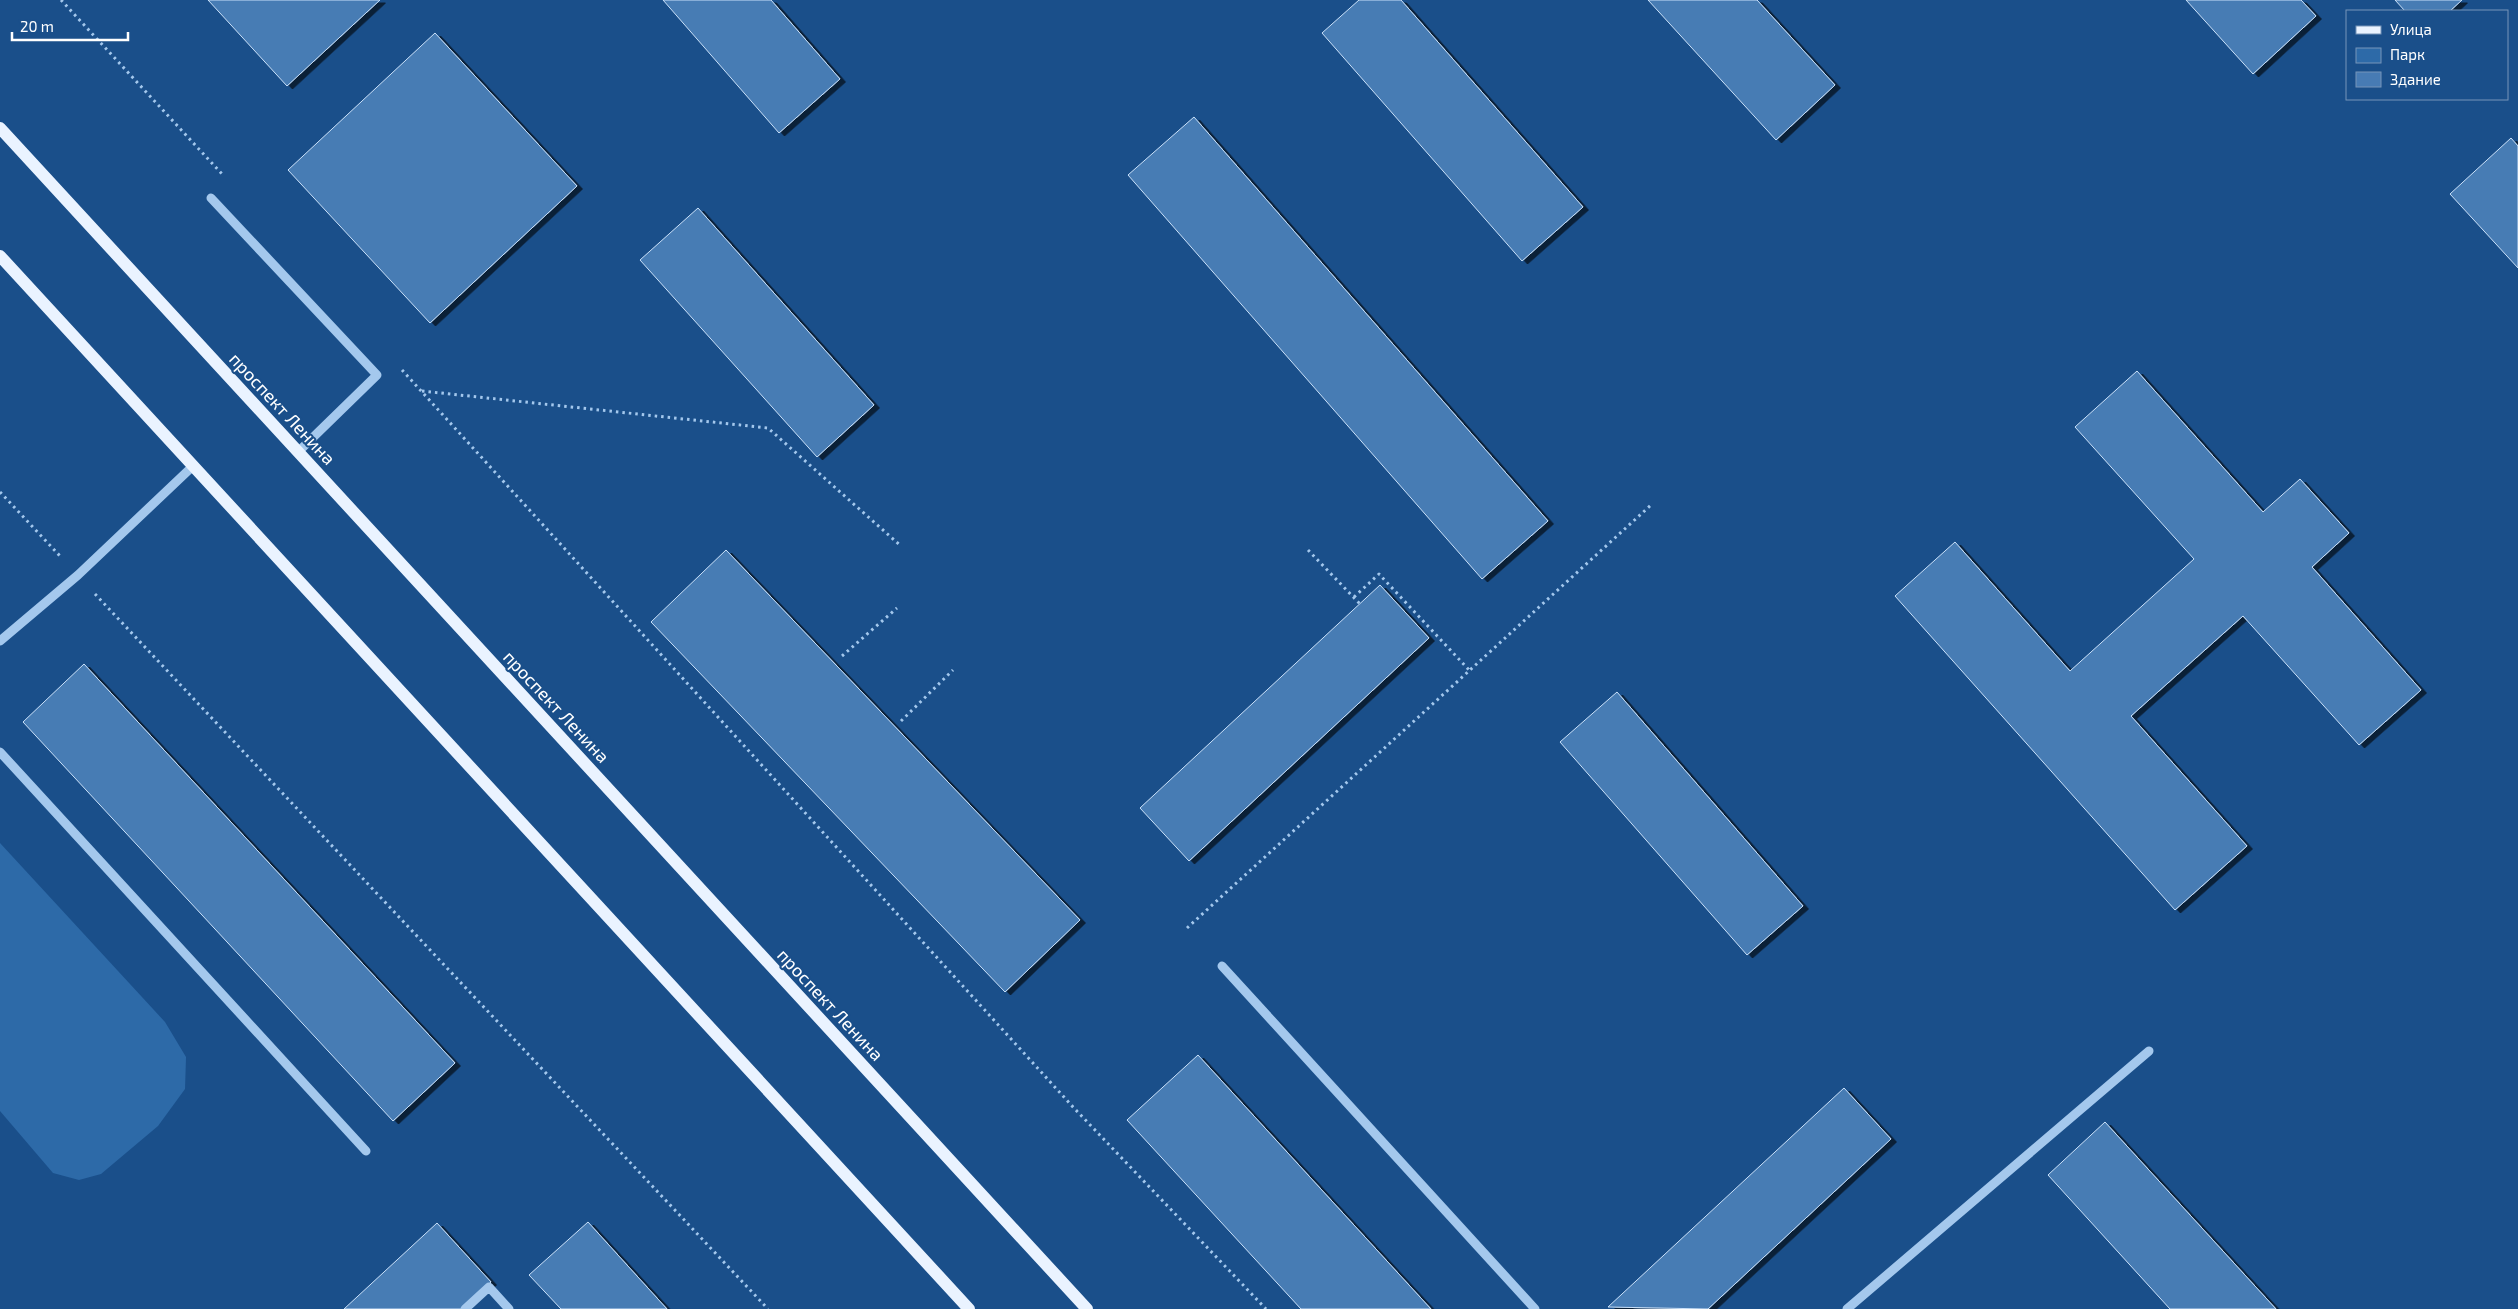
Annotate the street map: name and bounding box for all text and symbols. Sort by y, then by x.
scale bar [12,10,129,42]
legend [2346,10,2508,100]
text: 20 m [20,17,54,35]
text: Улица [2390,20,2432,38]
text: Парк [2390,45,2425,63]
text: Здание [2390,70,2441,88]
street label: проспект Ленина [225,348,340,469]
street label: проспект Ленина [499,646,614,767]
street label: проспект Ленина [773,944,888,1065]

